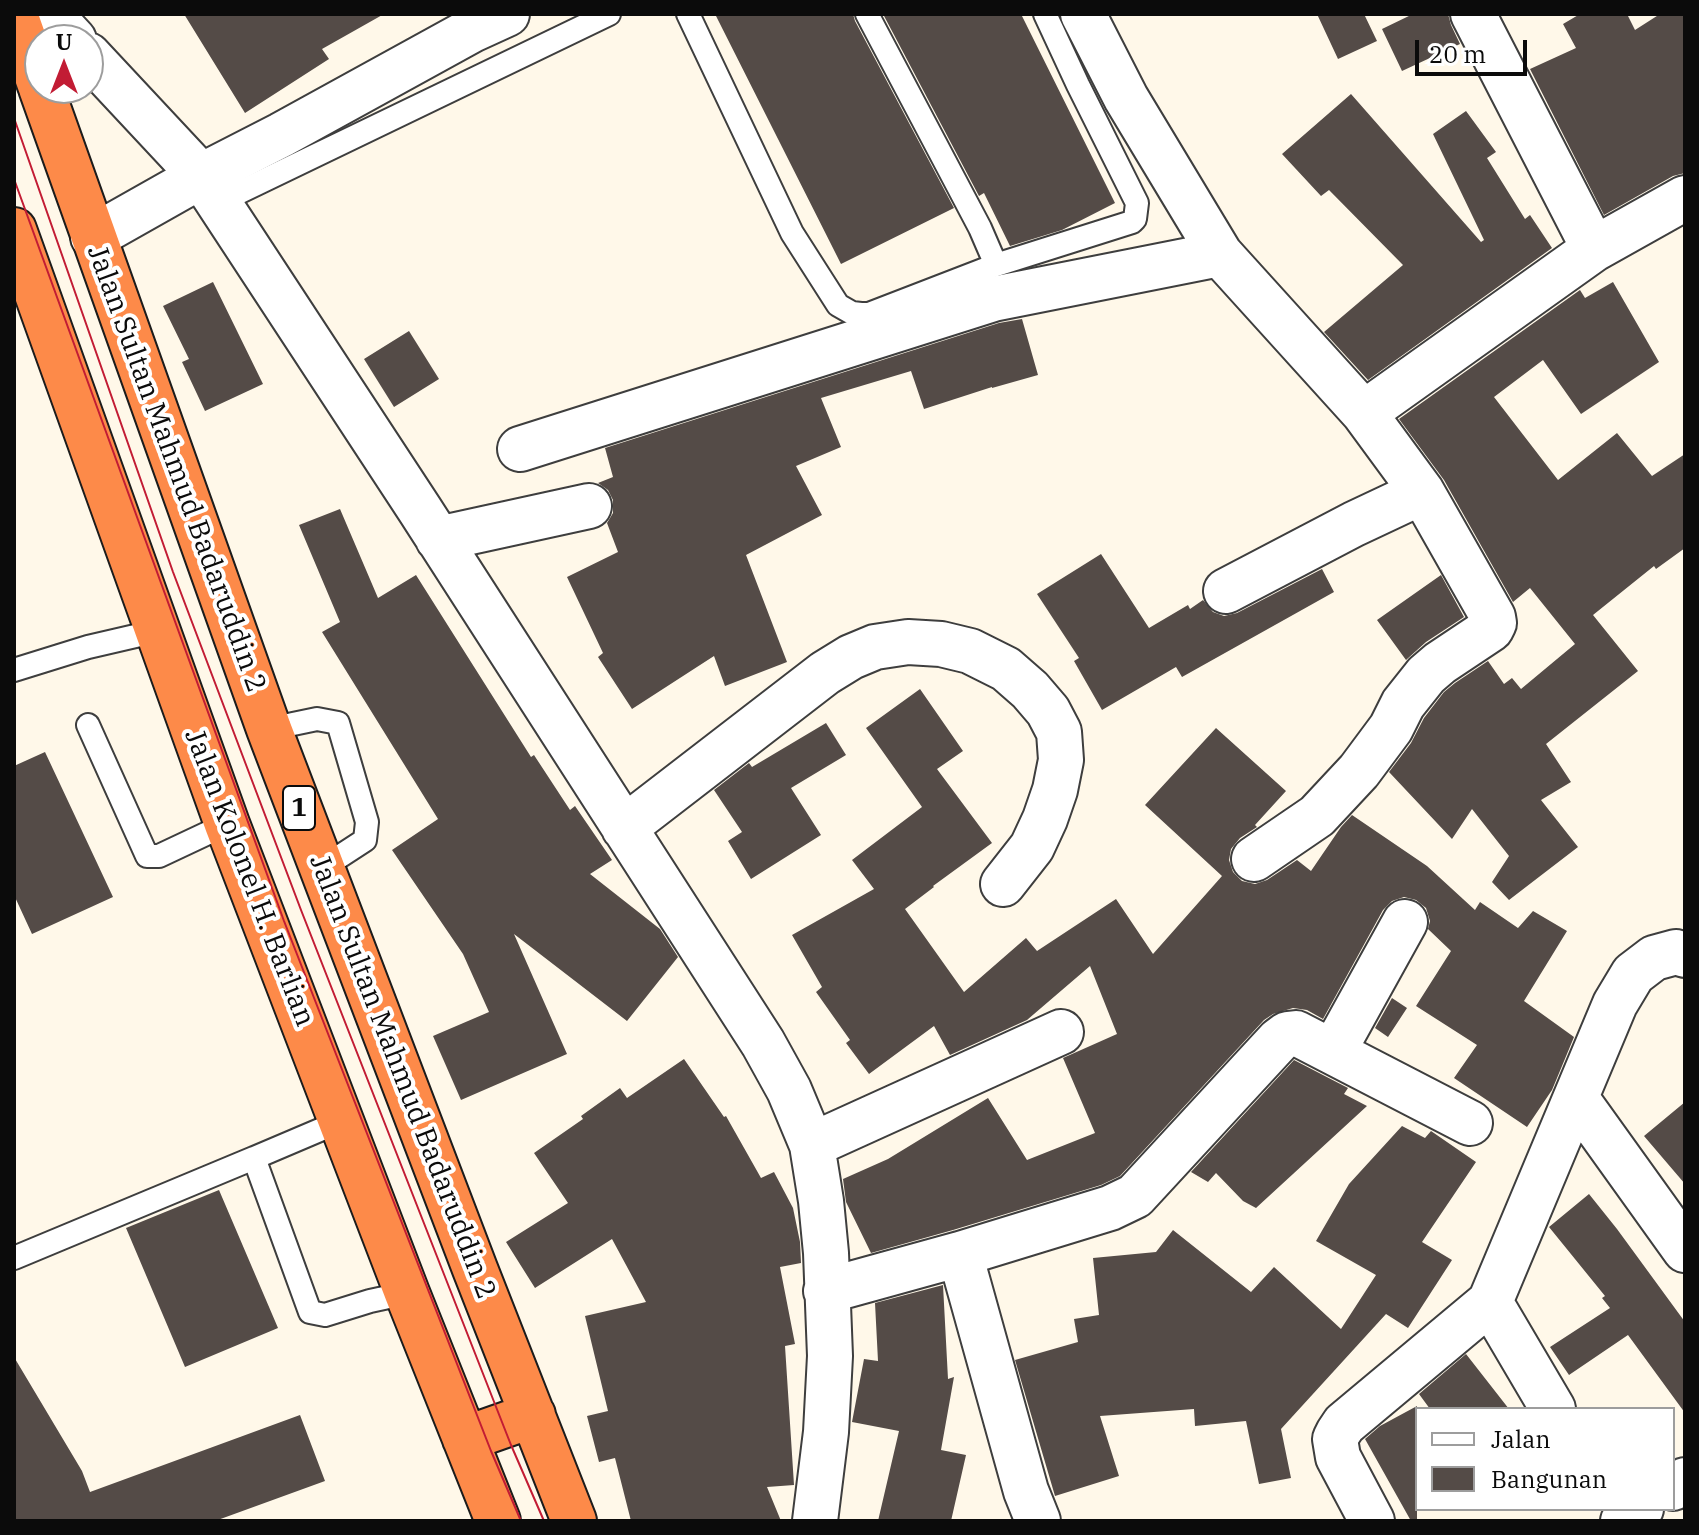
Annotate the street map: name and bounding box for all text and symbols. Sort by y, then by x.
north arrow [24,24,104,104]
scale bar [1419,24,1531,74]
text: U [56,27,72,56]
text: 20 m [1429,38,1486,70]
street label: Jalan Sultan Mahmud Badaruddin 2 [79,241,273,697]
street label: Jalan Kolonel H. Barlian [177,725,321,1031]
road number: 1 [283,786,315,830]
street label: Jalan Sultan Mahmud Badaruddin 2 [302,850,502,1304]
legend [1415,1407,1675,1511]
text: Jalan [1491,1423,1551,1455]
text: Bangunan [1491,1463,1607,1495]

